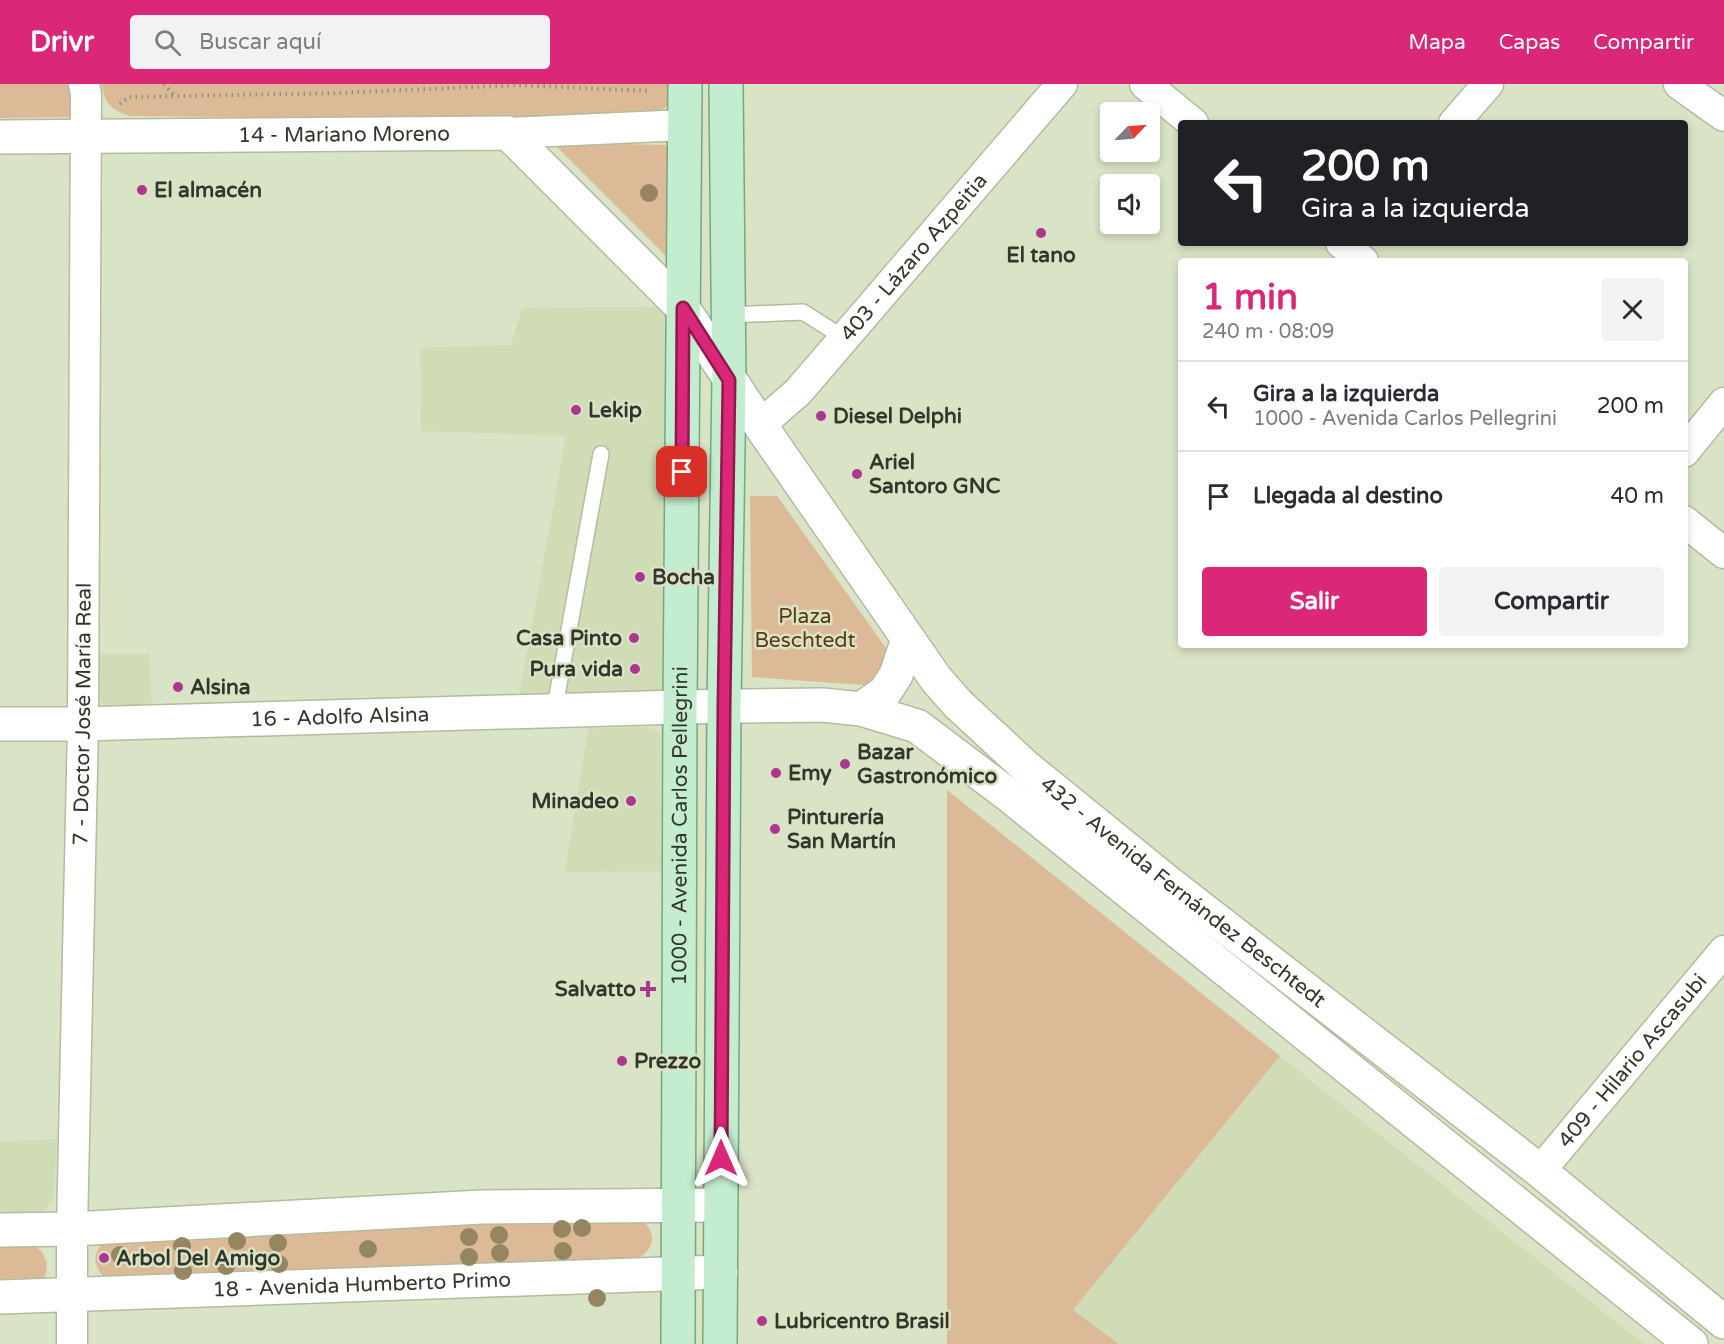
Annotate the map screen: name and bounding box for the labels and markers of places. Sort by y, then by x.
place label: El almacén [154,178,262,203]
marker: El almacén [135,183,149,197]
marker: El tano [1034,226,1048,240]
place label: El tano [1006,243,1076,268]
place label: Lekip [588,398,642,423]
marker: Lekip [569,403,583,417]
place label: Diesel Delphi [833,404,962,429]
marker: Diesel Delphi [814,409,828,423]
pin [656,446,707,497]
place label: Ariel Santoro GNC [869,450,1001,499]
marker: Ariel Santoro GNC [850,467,864,481]
place label: Bocha [652,565,715,590]
marker: Bocha [633,570,647,584]
place label: Casa Pinto [516,626,622,651]
marker: Casa Pinto [627,631,641,645]
place label: Pura vida [530,657,623,682]
marker: Pura vida [628,662,642,676]
place label: Alsina [190,675,251,700]
marker: Alsina [171,680,185,694]
place label: Bazar Gastronómico [857,740,997,789]
marker: Bazar Gastronómico [838,757,852,771]
place label: Emy [788,761,832,786]
marker: Emy [769,766,783,780]
place label: Minadeo [531,789,619,814]
marker: Minadeo [624,794,638,808]
place label: Pinturería San Martín [787,805,896,854]
marker: Pinturería San Martín [768,822,782,836]
place label: Salvatto [555,977,636,1002]
marker: Salvatto [641,982,655,996]
place label: Prezzo [634,1049,701,1074]
marker: Prezzo [615,1054,629,1068]
place label: Arbol Del Amigo [116,1246,281,1271]
marker: Arbol Del Amigo [97,1251,111,1265]
place label: Lubricentro Brasil [774,1309,950,1334]
marker: Lubricentro Brasil [755,1314,769,1328]

